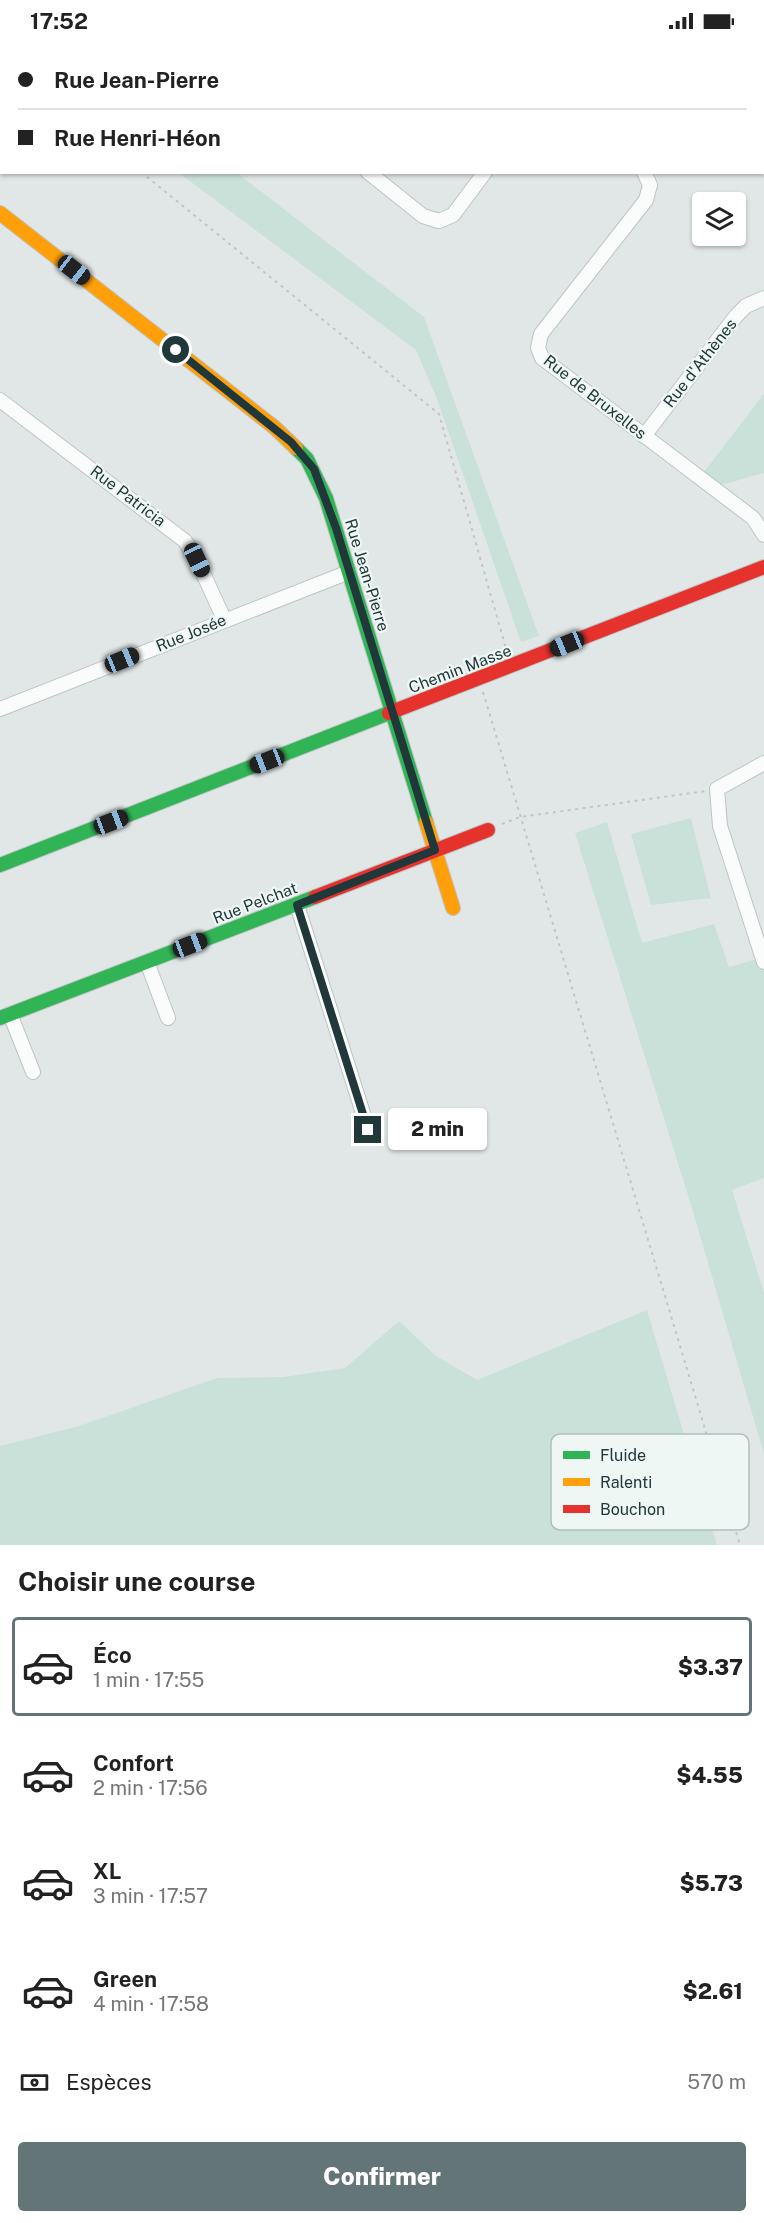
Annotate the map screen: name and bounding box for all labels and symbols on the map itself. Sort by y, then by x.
car [54,252,94,288]
street label: Rue d'Athènes [659,315,741,411]
route start [162,336,189,363]
street label: Rue de Bruxelles [540,351,650,443]
street label: Rue Patricia [87,462,169,530]
street label: Rue Jean-Pierre [341,516,393,634]
car [181,540,213,580]
street label: Rue Josée [153,610,229,656]
car [547,629,587,659]
street label: Chemin Masse [406,641,514,697]
car [102,645,142,675]
car [247,746,287,776]
car [91,807,131,837]
street label: Rue Pelchat [210,878,300,928]
car [170,930,210,960]
callout: 2 min [389,1109,488,1151]
route end [354,1116,381,1143]
legend [551,1434,749,1530]
text: Fluide [600,1446,646,1465]
text: Ralenti [600,1473,652,1492]
text: Bouchon [600,1500,665,1519]

